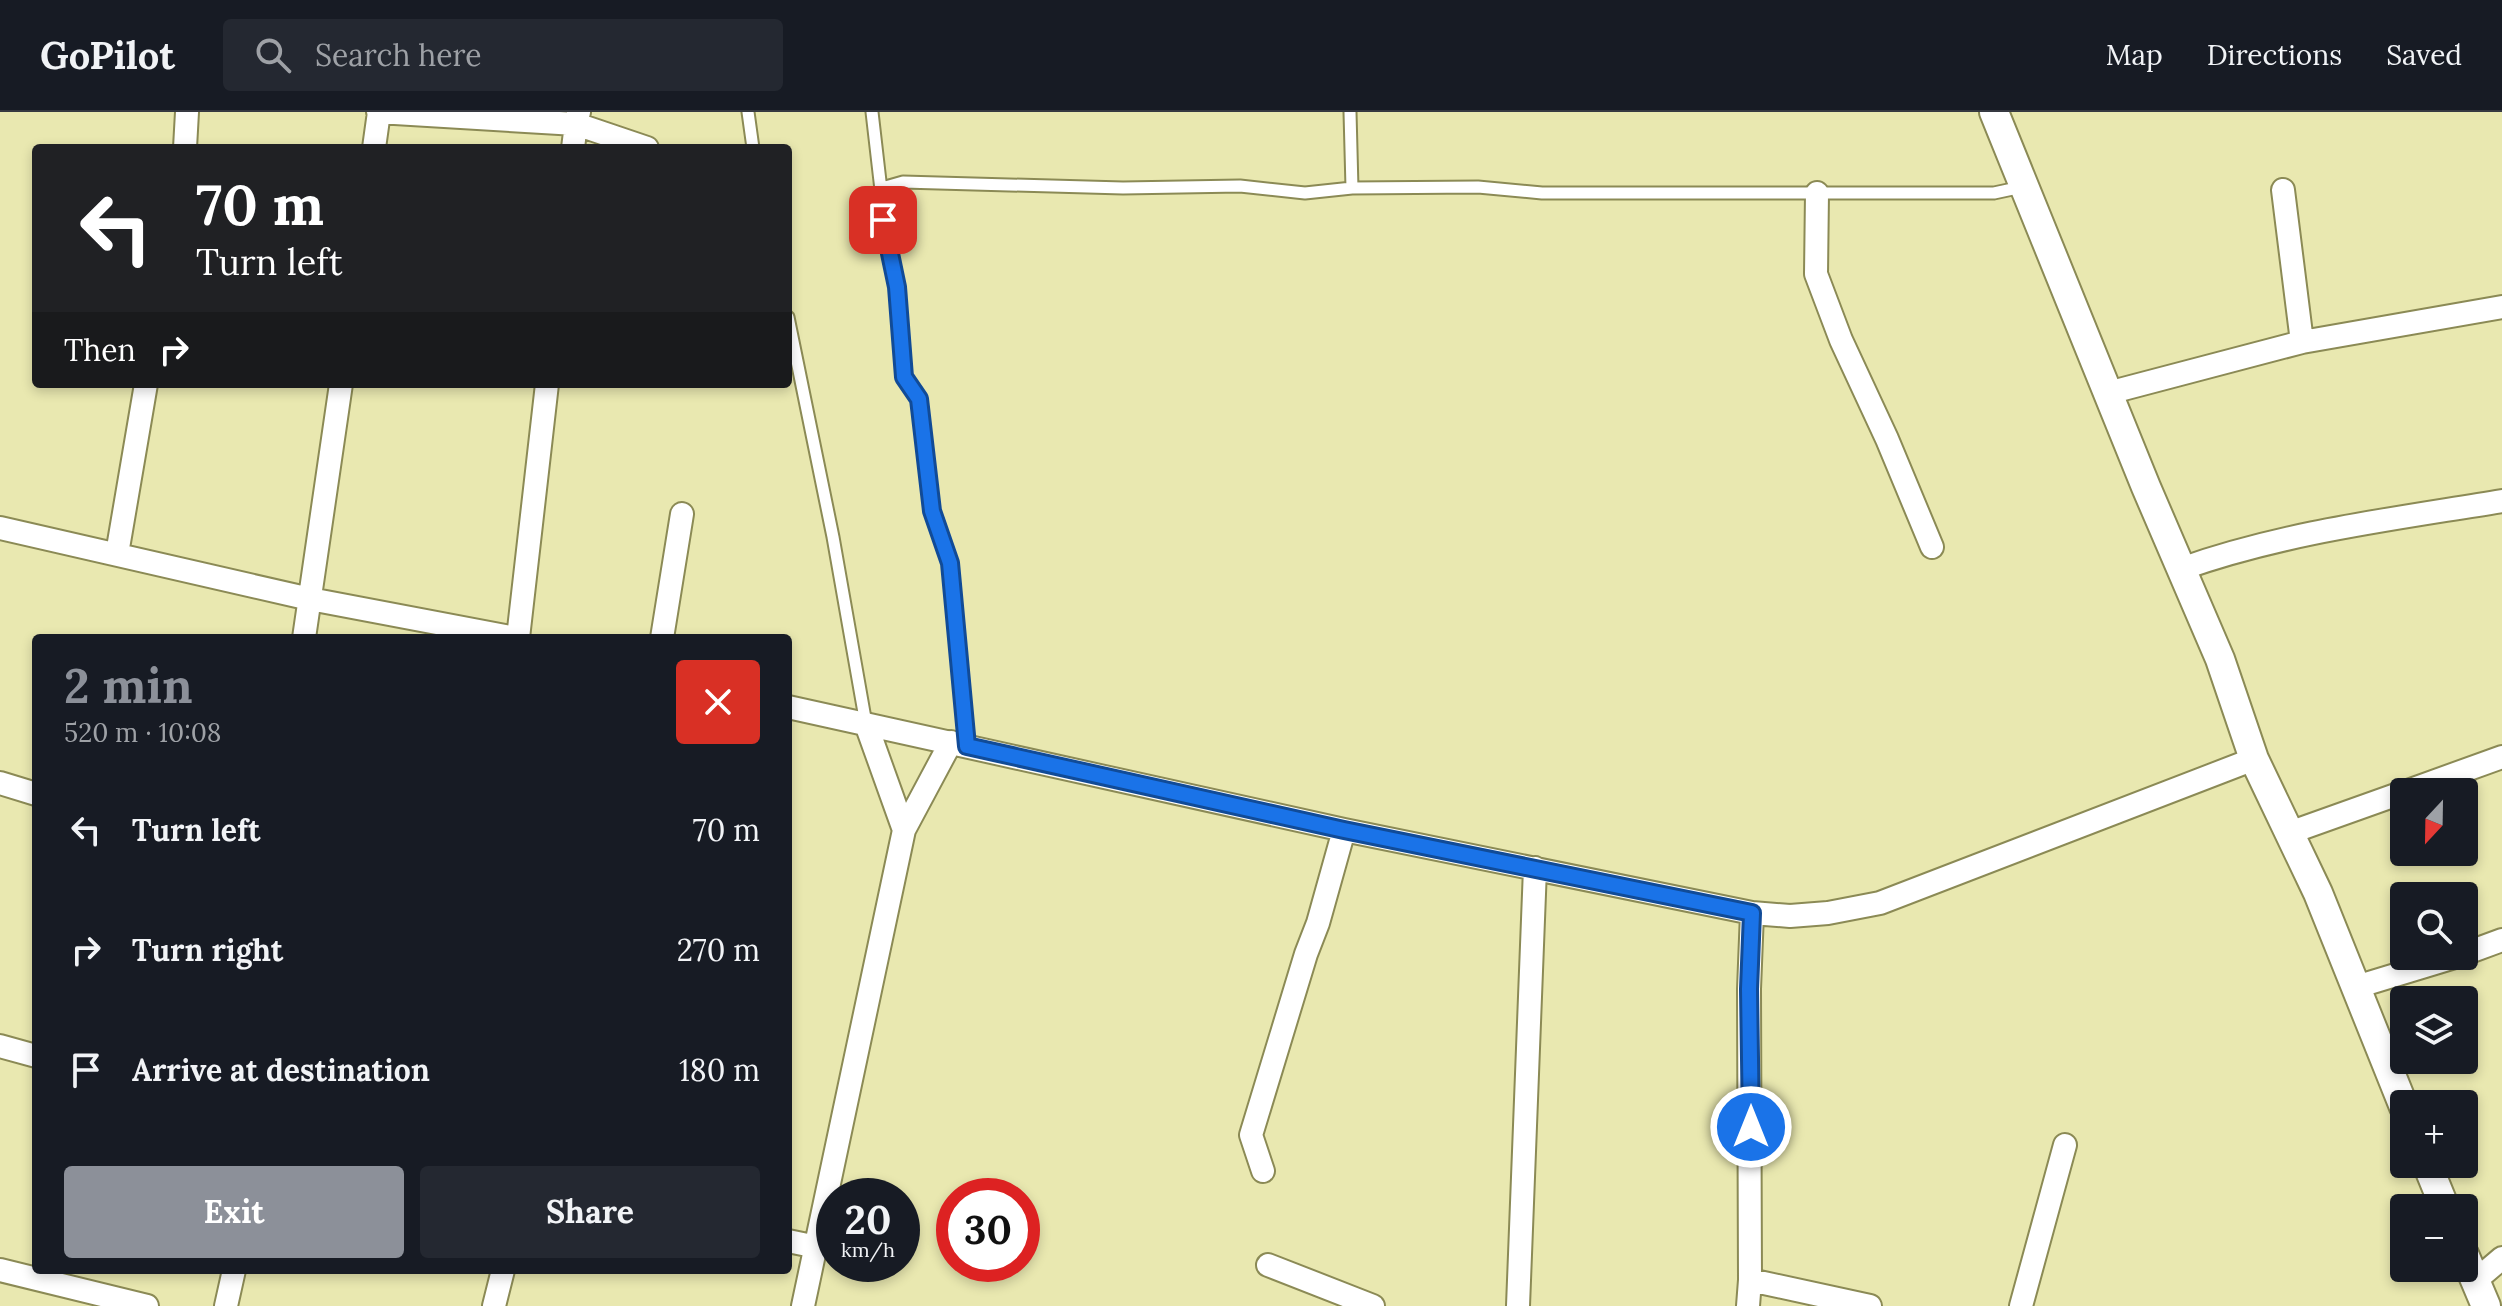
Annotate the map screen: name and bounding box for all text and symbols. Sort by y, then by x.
search box [223,19,783,91]
text: GoPilot [40,31,175,79]
icon: search [251,33,295,77]
text: Search here [315,36,482,74]
text: Map [2106,37,2163,73]
text: Directions [2207,37,2342,73]
text: Saved [2386,37,2462,73]
text: 70 m [196,169,324,240]
icon: left [64,176,168,280]
pin [849,186,917,254]
icon: arrive [861,198,905,242]
text: Turn left [196,239,343,285]
icon: right [152,328,196,372]
text: Then [64,331,136,369]
text: 2 min [64,655,193,716]
button: close [676,660,760,744]
text: 520 m · 10:08 [64,716,221,749]
north arrow [2390,778,2478,866]
map controls [2390,778,2478,1282]
icon: left [64,808,108,852]
text: Turn left [132,811,260,849]
text: 70 m [693,811,760,849]
button: search [2390,882,2478,970]
icon: right [64,928,108,972]
text: Turn right [132,931,283,969]
text: 270 m [677,931,760,969]
button: layers [2390,986,2478,1074]
icon: arrive [64,1048,108,1092]
text: Arrive at destination [132,1051,430,1089]
text: 180 m [679,1051,760,1089]
position arrow [1709,1085,1793,1169]
button: + [2390,1090,2478,1178]
button: Exit [64,1166,404,1258]
button: Share [420,1166,760,1258]
speed limit sign: 30 [936,1178,1040,1282]
text: 20 [845,1194,891,1245]
button: − [2390,1194,2478,1282]
text: km/h [841,1237,895,1262]

